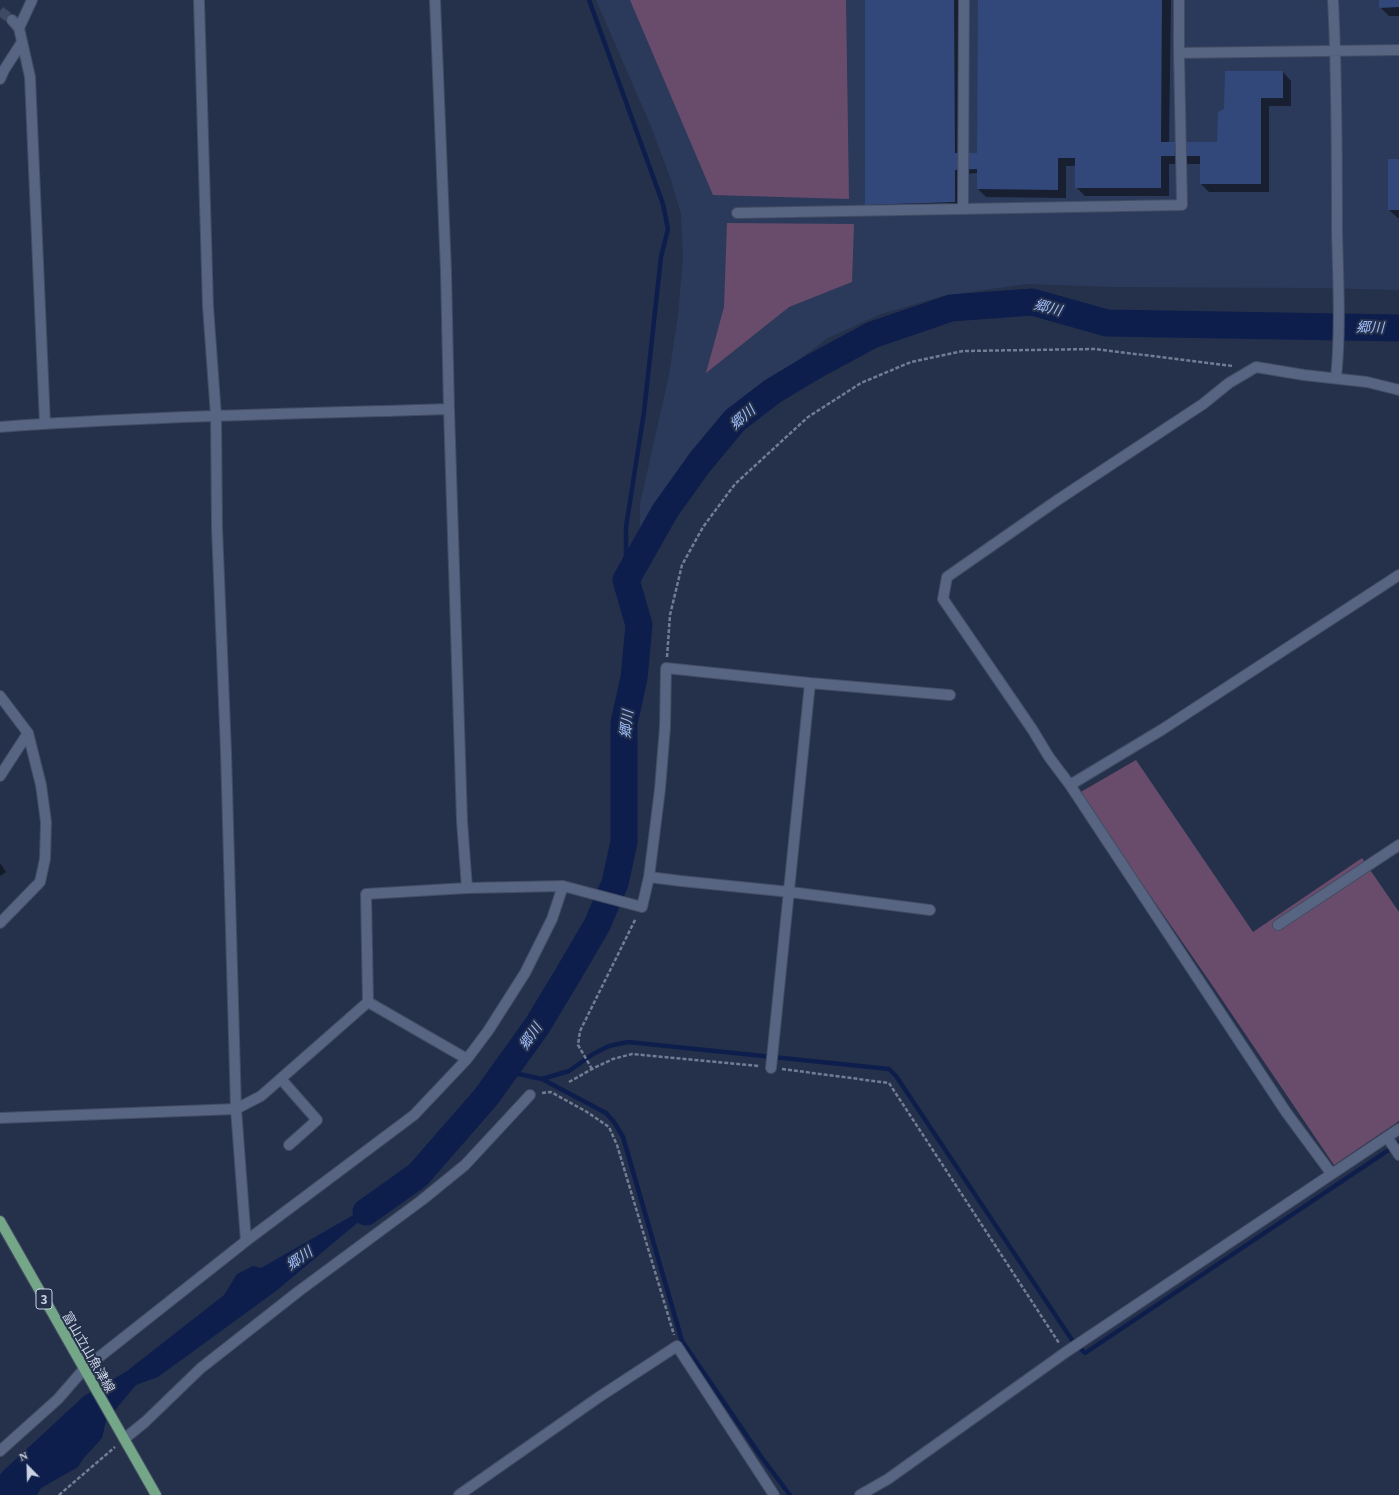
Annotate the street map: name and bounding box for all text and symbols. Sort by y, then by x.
water label: 郷川 [1032,295,1064,319]
water label: 郷川 [1356,318,1384,336]
water label: 郷川 [726,401,758,433]
water label: 郷川 [616,709,636,739]
water label: 郷川 [515,1020,545,1052]
water label: 郷川 [283,1243,315,1273]
road number: 3 [36,1289,52,1309]
street label: 富山立山魚津線 [59,1309,119,1395]
north arrow [8,1447,48,1487]
text: N [17,1449,29,1463]

